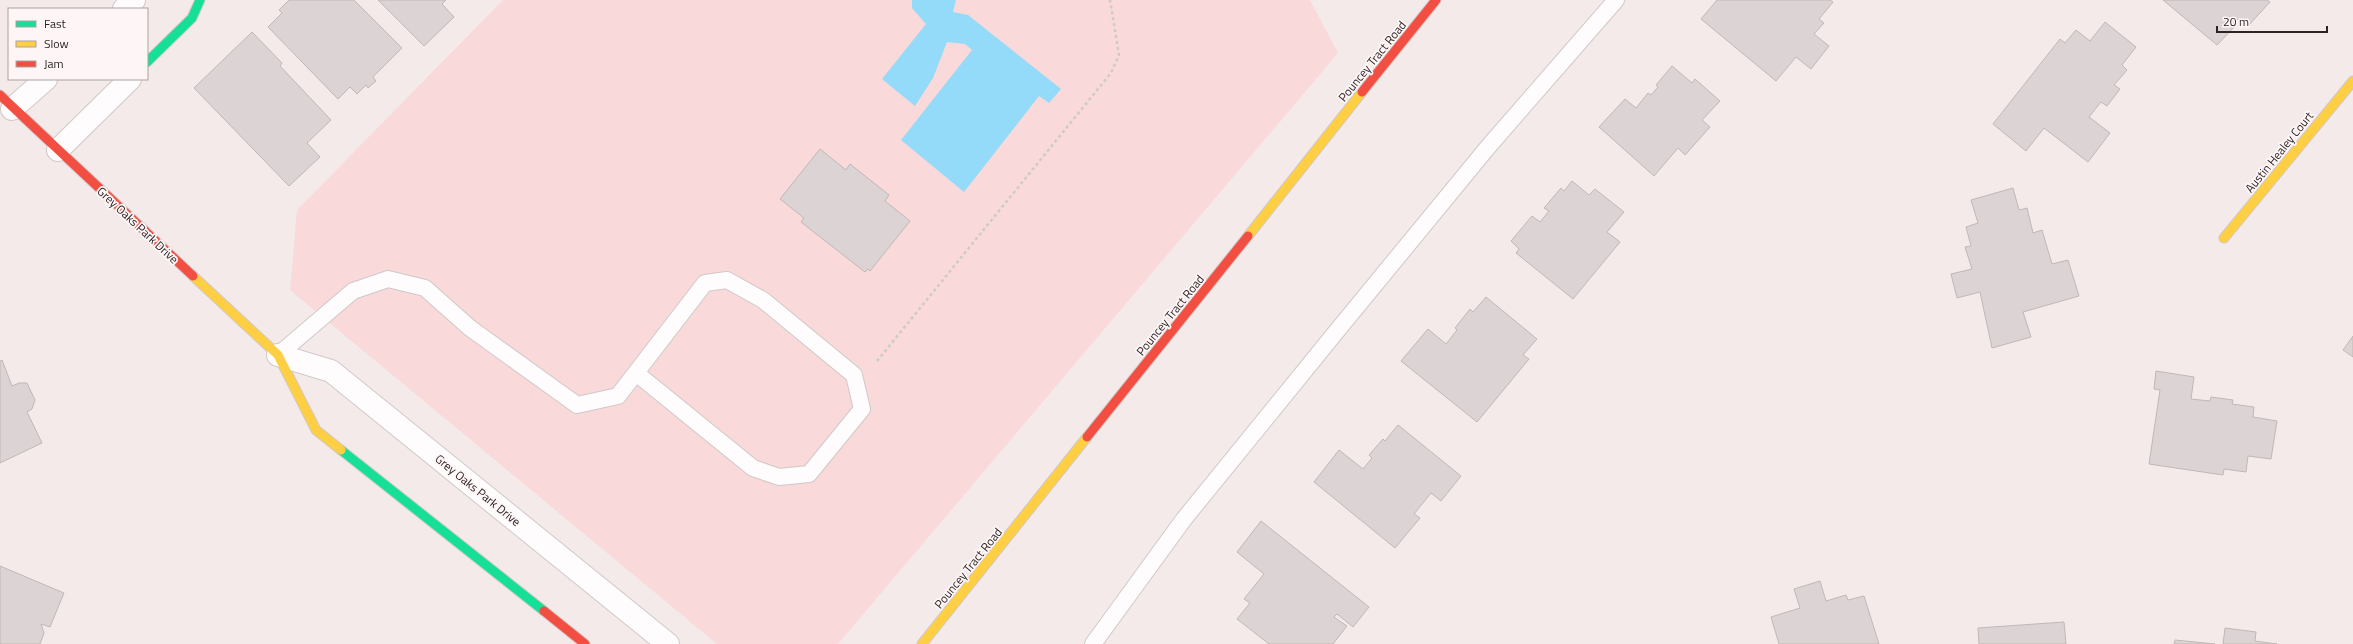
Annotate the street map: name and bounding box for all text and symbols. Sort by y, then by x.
legend [8,8,148,80]
scale bar [2217,8,2327,34]
text: 20 m [2223,12,2249,31]
text: Fast [44,14,67,33]
street label: Pouncey Tract Road [1333,16,1411,106]
text: Slow [44,34,69,53]
text: Jam [44,54,64,73]
street label: Austin Healey Court [2240,107,2318,197]
street label: Grey Oaks Park Drive [93,182,183,268]
street label: Pouncey Tract Road [1131,270,1209,360]
street label: Grey Oaks Park Drive [431,449,525,531]
street label: Pouncey Tract Road [929,523,1007,613]

